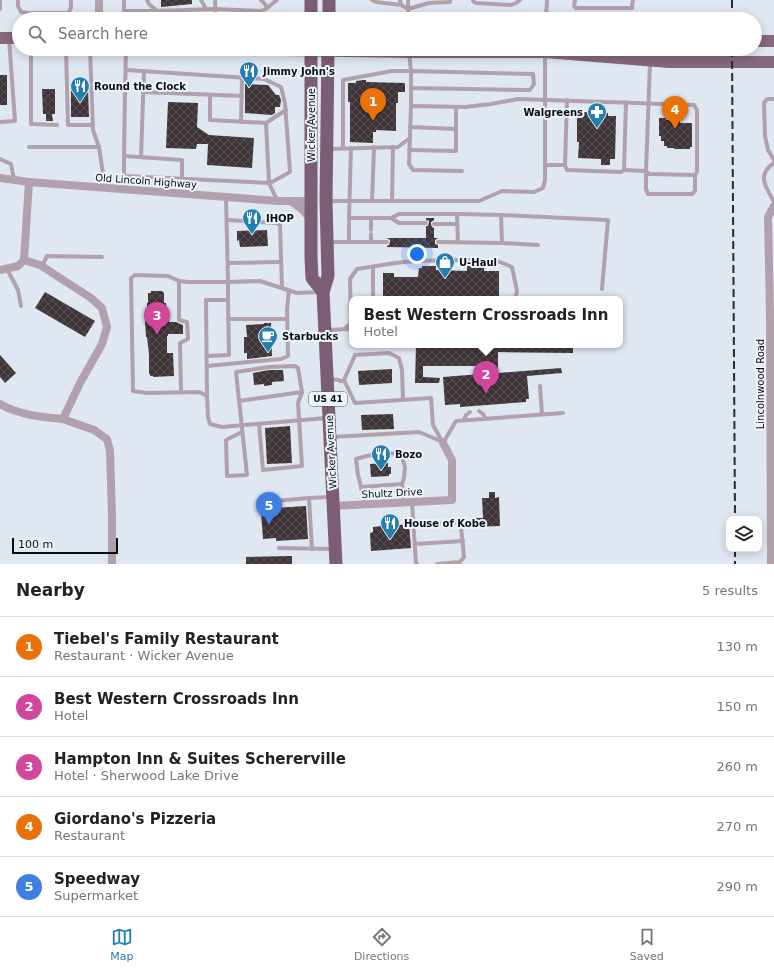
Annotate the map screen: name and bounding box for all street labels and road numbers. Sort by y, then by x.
street label: Wicker Avenue [306,88,317,162]
street label: Old Lincoln Highway [95,172,197,190]
street label: Lincolnwood Road [755,339,766,429]
road number: US 41 [309,392,347,406]
street label: Wicker Avenue [324,415,338,489]
street label: Shultz Drive [361,486,423,500]

